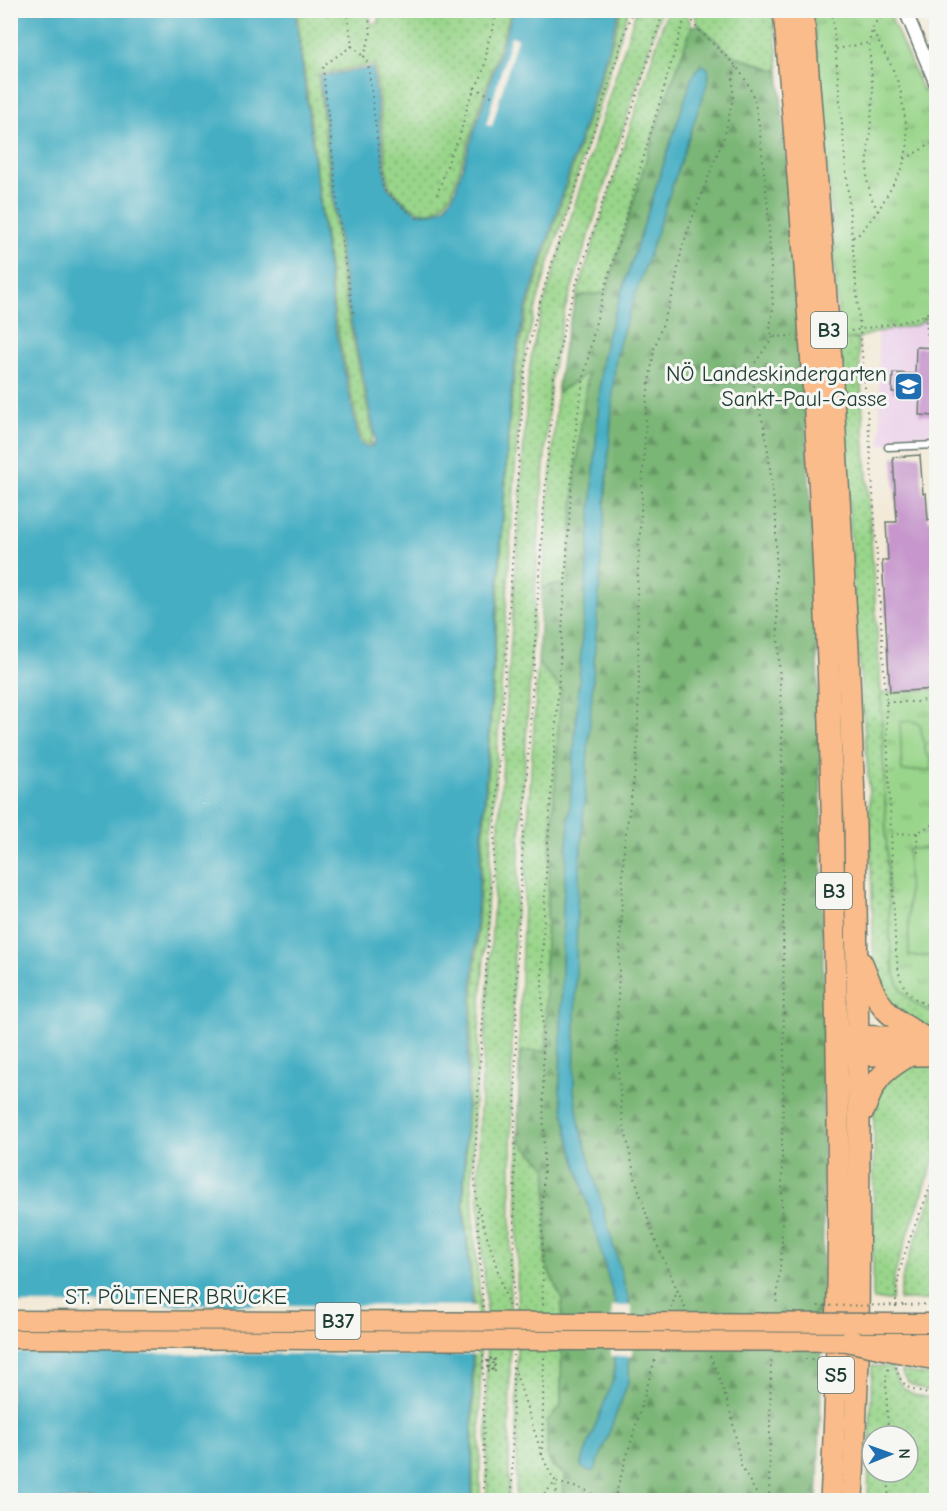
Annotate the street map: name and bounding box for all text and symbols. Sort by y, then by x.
road number: B3 [811,312,847,348]
place label: NÖ Landeskindergarten Sankt-Paul-Gasse [666,361,887,412]
school or university icon: NÖ Landeskindergarten Sankt-Paul-Gasse [892,370,924,402]
road number: B3 [816,873,852,909]
street label: ST. PÖLTENER BRÜCKE [65,1284,287,1310]
road number: B37 [316,1303,360,1339]
road number: S5 [818,1357,854,1393]
north arrow [860,1424,920,1484]
text: N [895,1448,913,1459]

